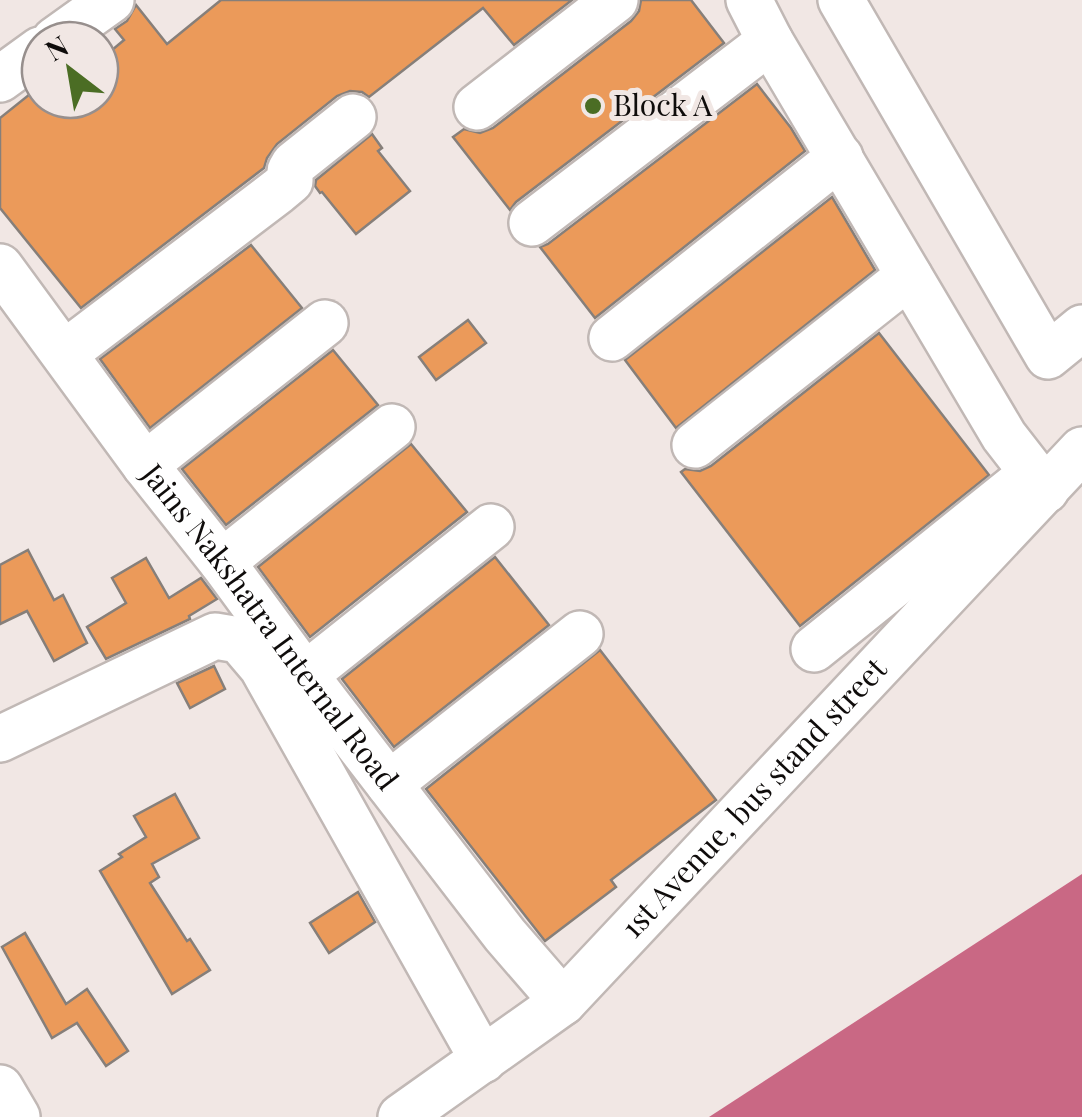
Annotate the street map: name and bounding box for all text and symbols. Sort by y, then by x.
north arrow [20,20,120,120]
text: N [38,26,75,68]
place label: Block A [613,84,713,124]
marker: Block A [582,95,604,117]
street label: Jains Nakshatra Internal Road [133,454,408,797]
street label: 1st Avenue, bus stand street [611,648,895,946]

